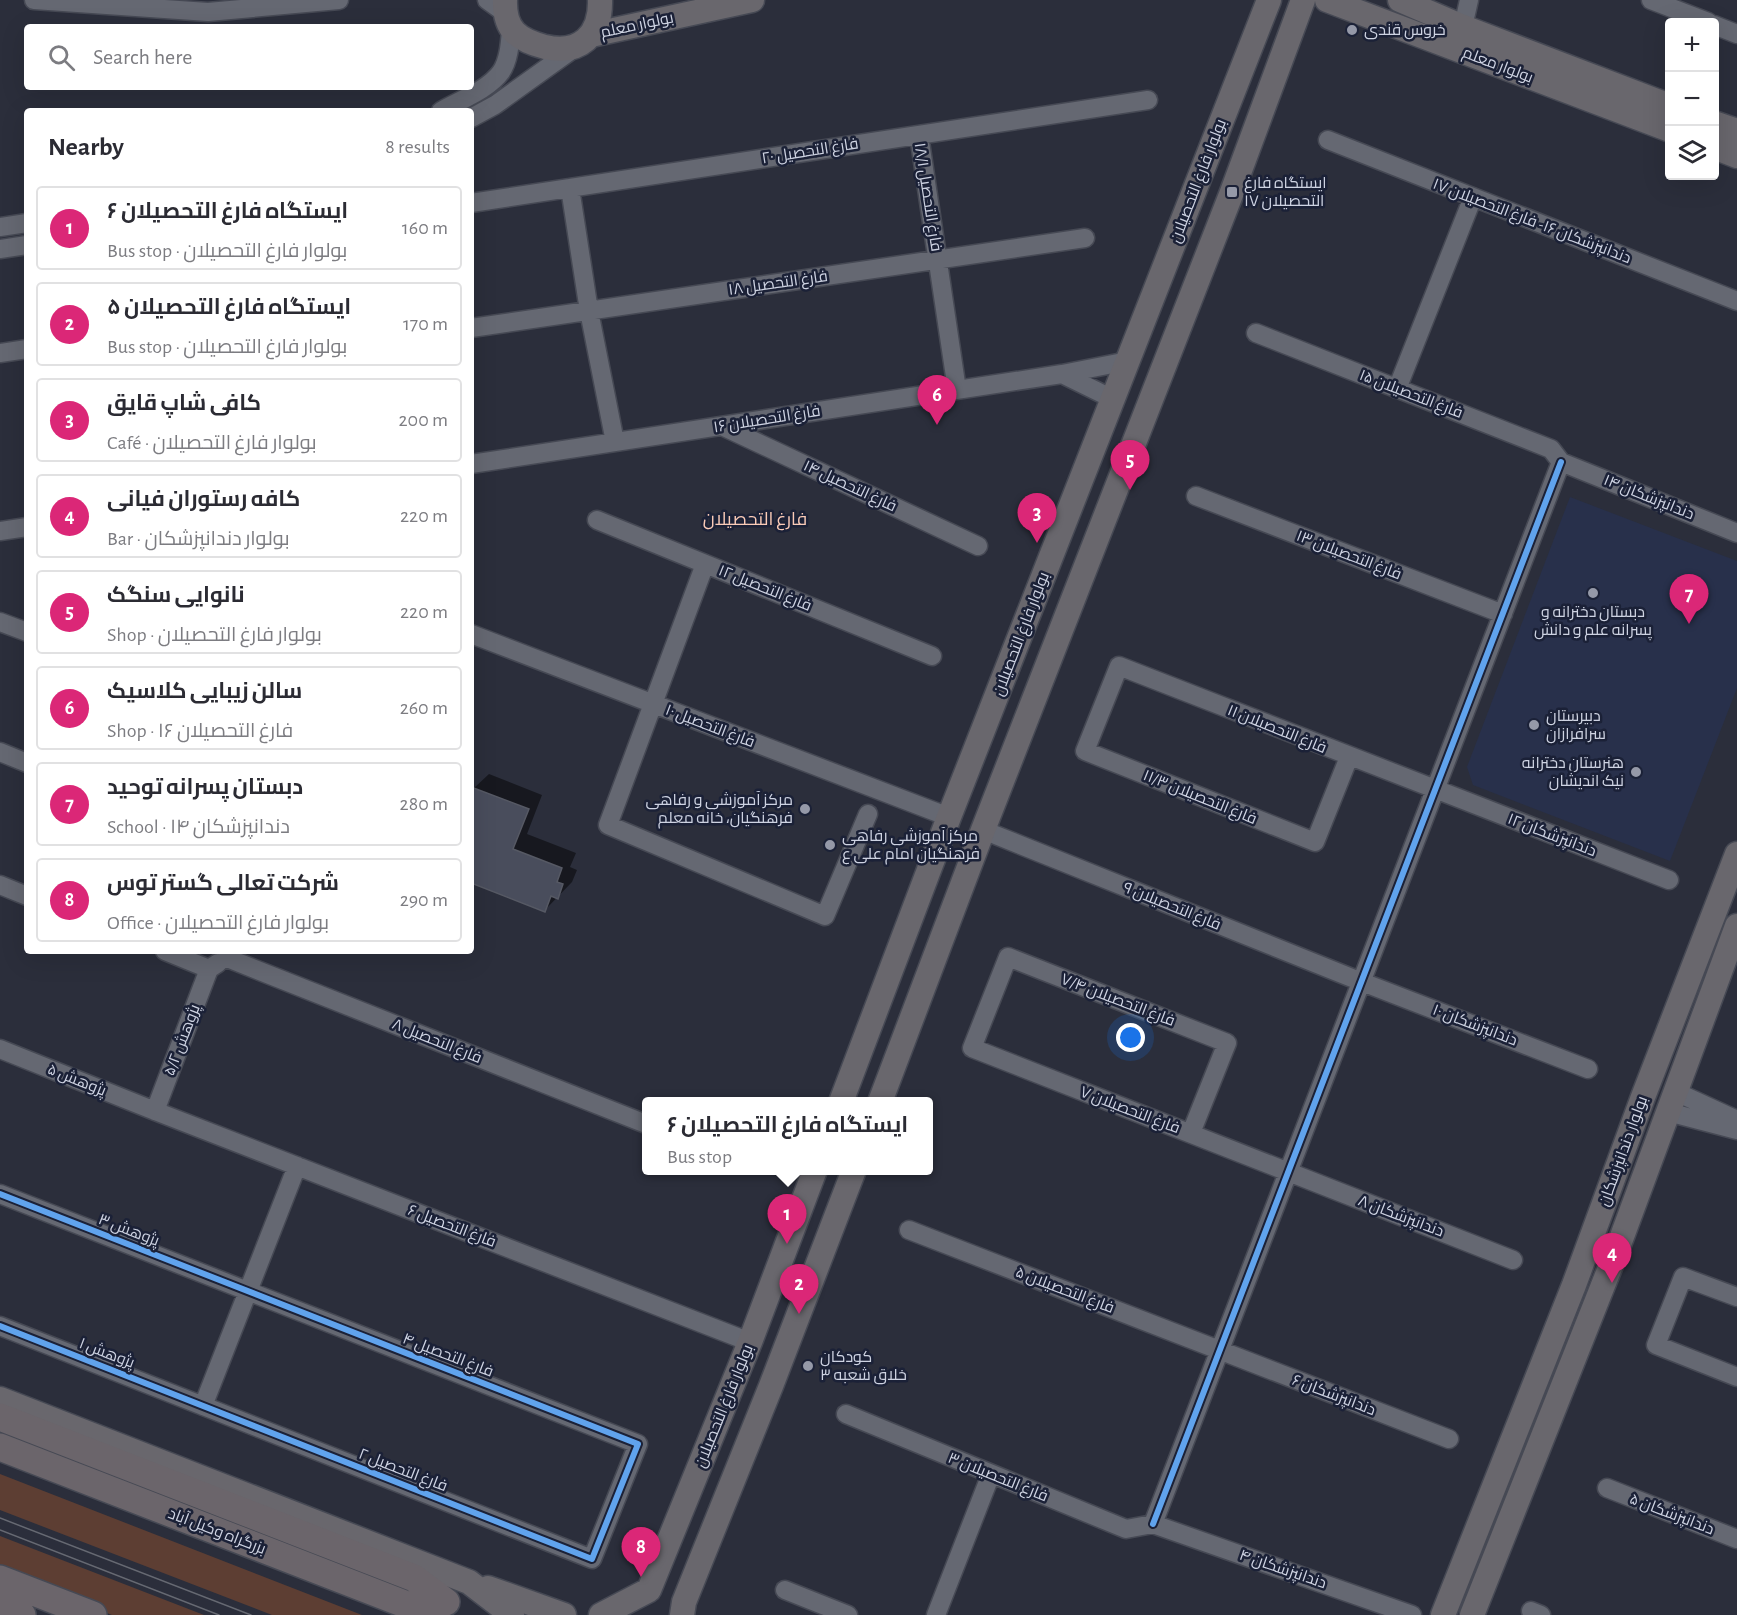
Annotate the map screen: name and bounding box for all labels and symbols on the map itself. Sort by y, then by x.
street label: بولوار معلم [599,9,676,43]
place label: خروس قندی [1364,22,1446,40]
marker: خروس قندی [1345,23,1359,37]
street label: بولوار معلم [1459,44,1536,89]
street label: بولوار فارغ التحصیلان [1167,117,1232,246]
street label: فارغ التحصیل ۲۰ [760,135,860,170]
street label: فارغ التحصیل ۱۸/۱ [909,142,944,253]
place label: ایستگاه فارغ التحصیلان ۱۷ [1244,175,1327,211]
street label: دندانپزشکان ۱۶- فارغ التحصیلان ۱۷ [1430,175,1634,269]
marker: ایستگاه فارغ التحصیلان ۱۷ [1225,185,1239,199]
street label: فارغ التحصیل ۱۸ [727,268,829,301]
street label: فارغ التحصیلان ۱۵ [1356,367,1465,424]
pin: 6 [918,376,956,425]
street label: فارغ التحصیلان ۱۶ [712,403,822,438]
pin: 5 [1110,440,1150,490]
street label: فارغ التحصیل ۱۴ [800,457,899,517]
street label: دندانپزشکان ۱۴ [1600,471,1697,525]
pin: 3 [1018,494,1056,543]
district label: فارغ التحصیلان [703,511,807,531]
street label: فارغ التحصیلان ۱۳ [1293,528,1404,585]
street label: فارغ التحصیل ۱۲ [715,562,814,617]
street label: بولوار فارغ التحصیلان [990,570,1055,699]
pin: 7 [1670,574,1708,624]
marker: دبستان دخترانه و پسرانه علم و دانش [1586,586,1600,600]
place label: دبستان دخترانه و پسرانه علم و دانش [1534,604,1653,641]
street label: فارغ التحصیل ۱۰ [662,702,757,753]
street label: فارغ التحصیلان ۱۱ [1224,702,1329,759]
place label: دبیرستان سرافرازان [1546,708,1606,744]
marker: دبیرستان سرافرازان [1527,718,1541,732]
place label: هنرستان دخترانه نیک اندیشان [1522,755,1624,791]
marker: هنرستان دخترانه نیک اندیشان [1629,765,1643,779]
street label: فارغ التحصیلان ۱۱/۳ [1140,767,1259,830]
place label: مرکز آموزشی و رفاهی فرهنگیان، خانه معلم [646,791,793,829]
marker: مرکز آموزشی و رفاهی فرهنگیان، خانه معلم [798,802,812,816]
street label: دندانپزشکان ۱۲ [1504,810,1599,862]
place label: مرکز آموزشی رفاهی فرهنگیان امام علی ع [842,827,980,865]
marker: مرکز آموزشی رفاهی فرهنگیان امام علی ع [823,838,837,852]
street label: فارغ التحصیلان ۹ [1120,879,1223,936]
street label: فارغ التحصیلان ۷/۴ [1058,971,1177,1032]
street label: پژوهش ۵/۲ [160,1001,206,1079]
street label: دندانپزشکان ۱۰ [1429,1001,1520,1051]
street label: فارغ التحصیل ۸ [389,1016,484,1069]
your location [1116,1023,1145,1052]
street label: پژوهش ۵ [44,1060,110,1102]
street label: فارغ التحصیلان ۷ [1077,1084,1182,1139]
street label: بولوار دندانپزشکان [1595,1093,1653,1209]
street label: دندانپزشکان ۸ [1355,1191,1446,1242]
pin: 1 [768,1194,806,1244]
street label: فارغ التحصیل ۶ [405,1202,498,1253]
street label: پژوهش ۳ [95,1210,163,1252]
pin: 4 [1592,1234,1632,1283]
pin: 2 [780,1264,818,1314]
street label: فارغ التحصیلان ۵ [1012,1264,1117,1319]
street label: فارغ التحصیل ۴ [399,1330,496,1382]
street label: پژوهش ۱ [76,1334,138,1374]
street label: بولوار فارغ التحصیلان [692,1342,759,1471]
place label: کودکان خلاق شعبه ۳ [820,1349,907,1385]
marker: کودکان خلاق شعبه ۳ [801,1359,815,1373]
street label: دندانپزشکان ۶ [1289,1371,1378,1421]
street label: فارغ التحصیل ۲ [355,1446,450,1497]
street label: فارغ التحصیلان ۳ [945,1450,1050,1507]
street label: دندانپزشکان ۵ [1626,1490,1717,1540]
street label: بزرگراه وکیل آباد [165,1504,269,1559]
pin: 8 [622,1528,660,1577]
street label: دندانپزشکان ۴ [1236,1546,1329,1594]

